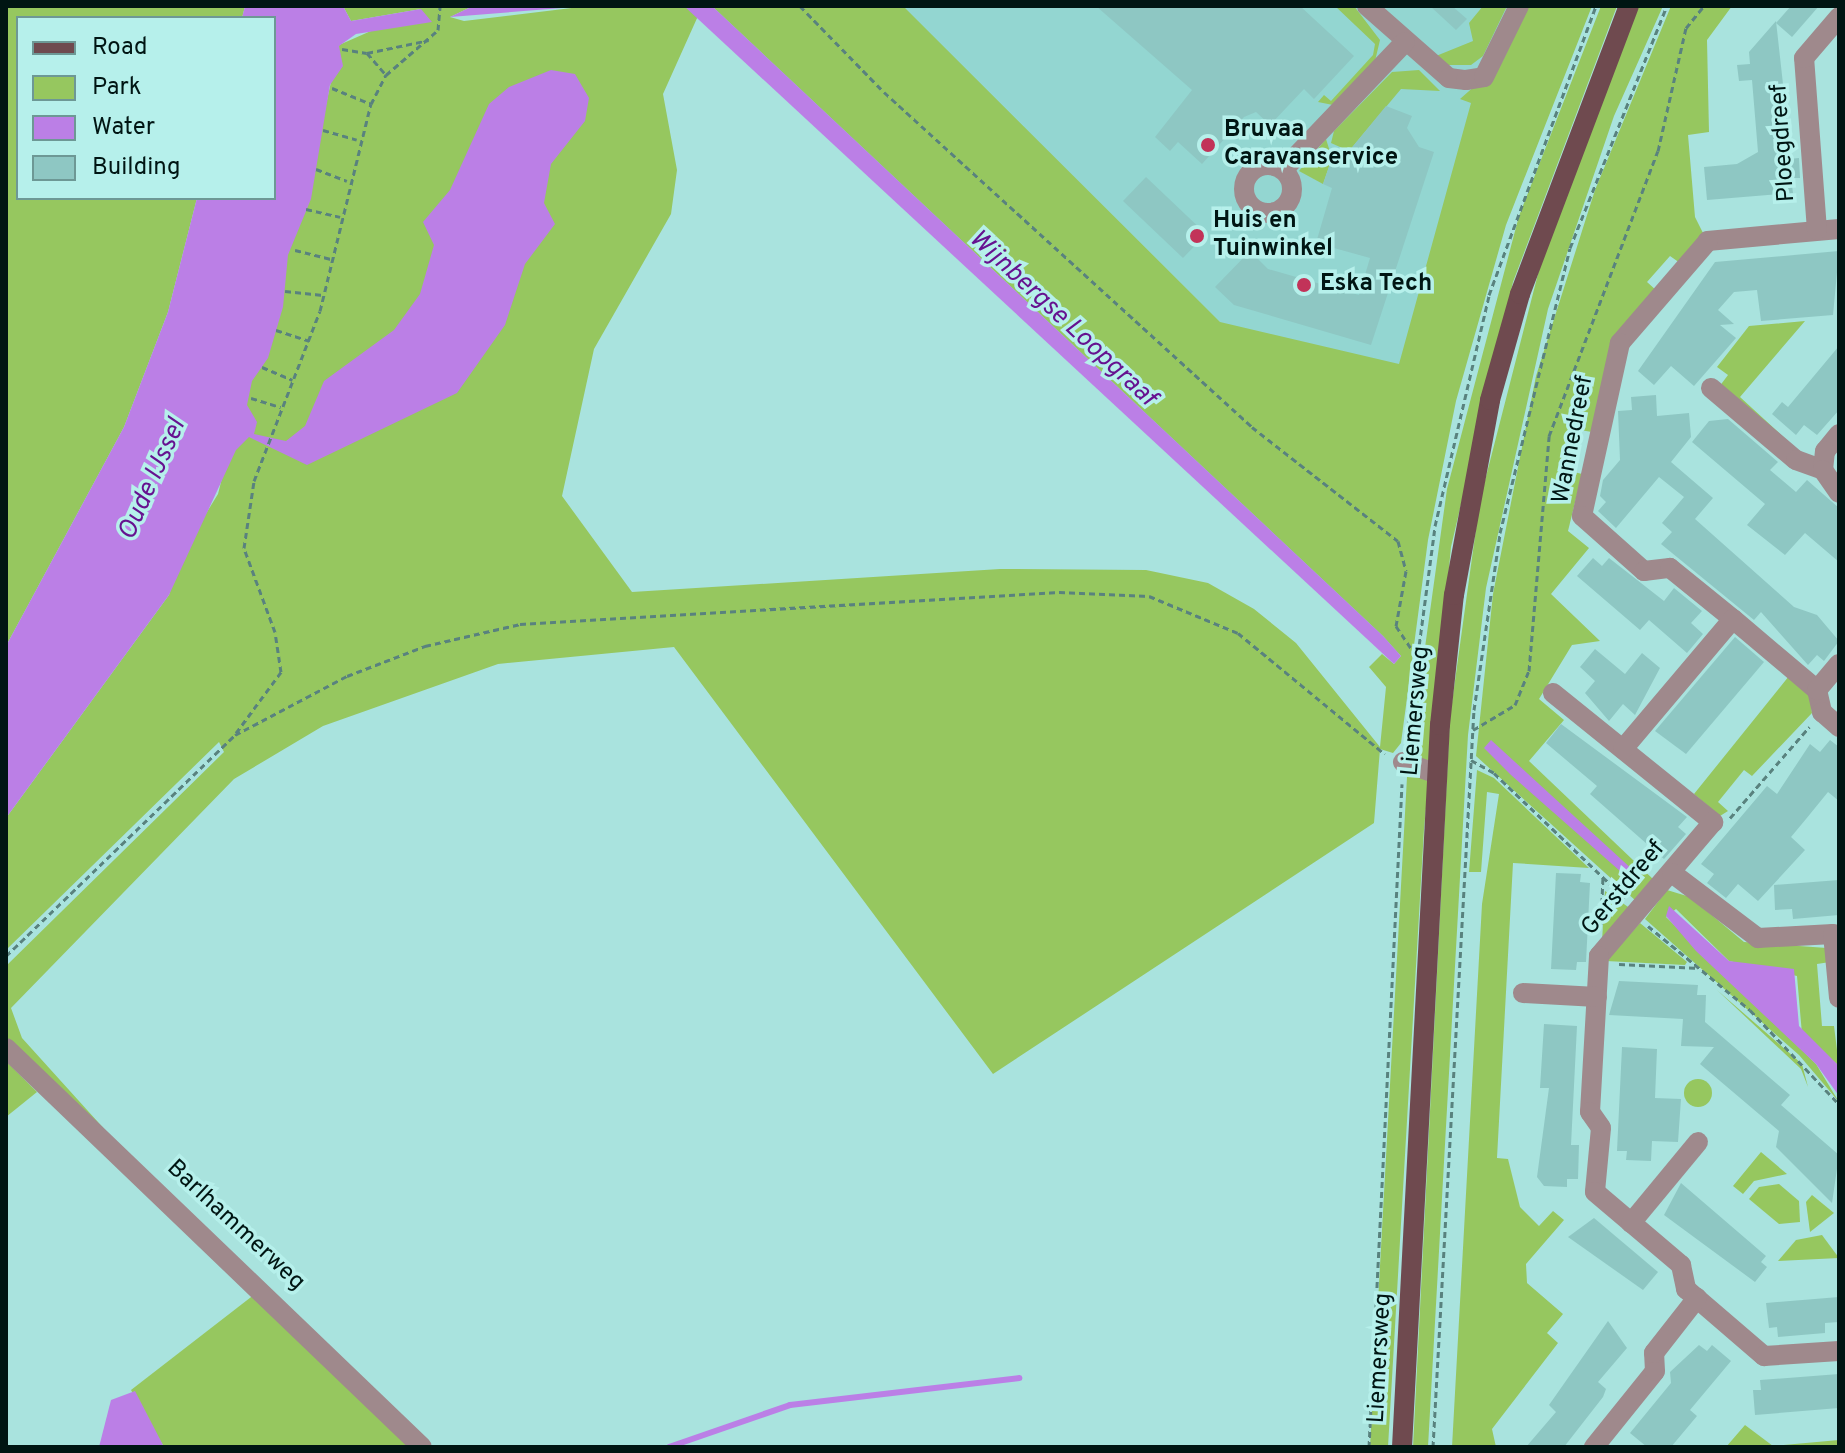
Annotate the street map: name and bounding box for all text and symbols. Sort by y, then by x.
legend [16,16,276,200]
text: Road [92,33,148,63]
text: Park [92,73,142,103]
street label: Ploegdreef [1766,83,1802,203]
text: Water [92,113,155,143]
place label: Bruvaa Caravanservice [1224,117,1398,173]
marker: Bruvaa Caravanservice [1199,136,1217,154]
text: Building [92,153,181,183]
place label: Huis en Tuinwinkel [1213,208,1333,264]
water label: Wijnbergse Loopgraaf [962,224,1162,414]
marker: Huis en Tuinwinkel [1188,227,1206,245]
place label: Eska Tech [1320,271,1432,299]
marker: Eska Tech [1295,276,1313,294]
street label: Wannedreef [1548,374,1600,506]
water label: Oude IJssel [112,415,194,545]
street label: Liemersweg [1397,645,1437,777]
street label: Gerstdreef [1576,836,1672,942]
street label: Barlhammerweg [160,1155,310,1297]
street label: Liemersweg [1363,1292,1399,1424]

